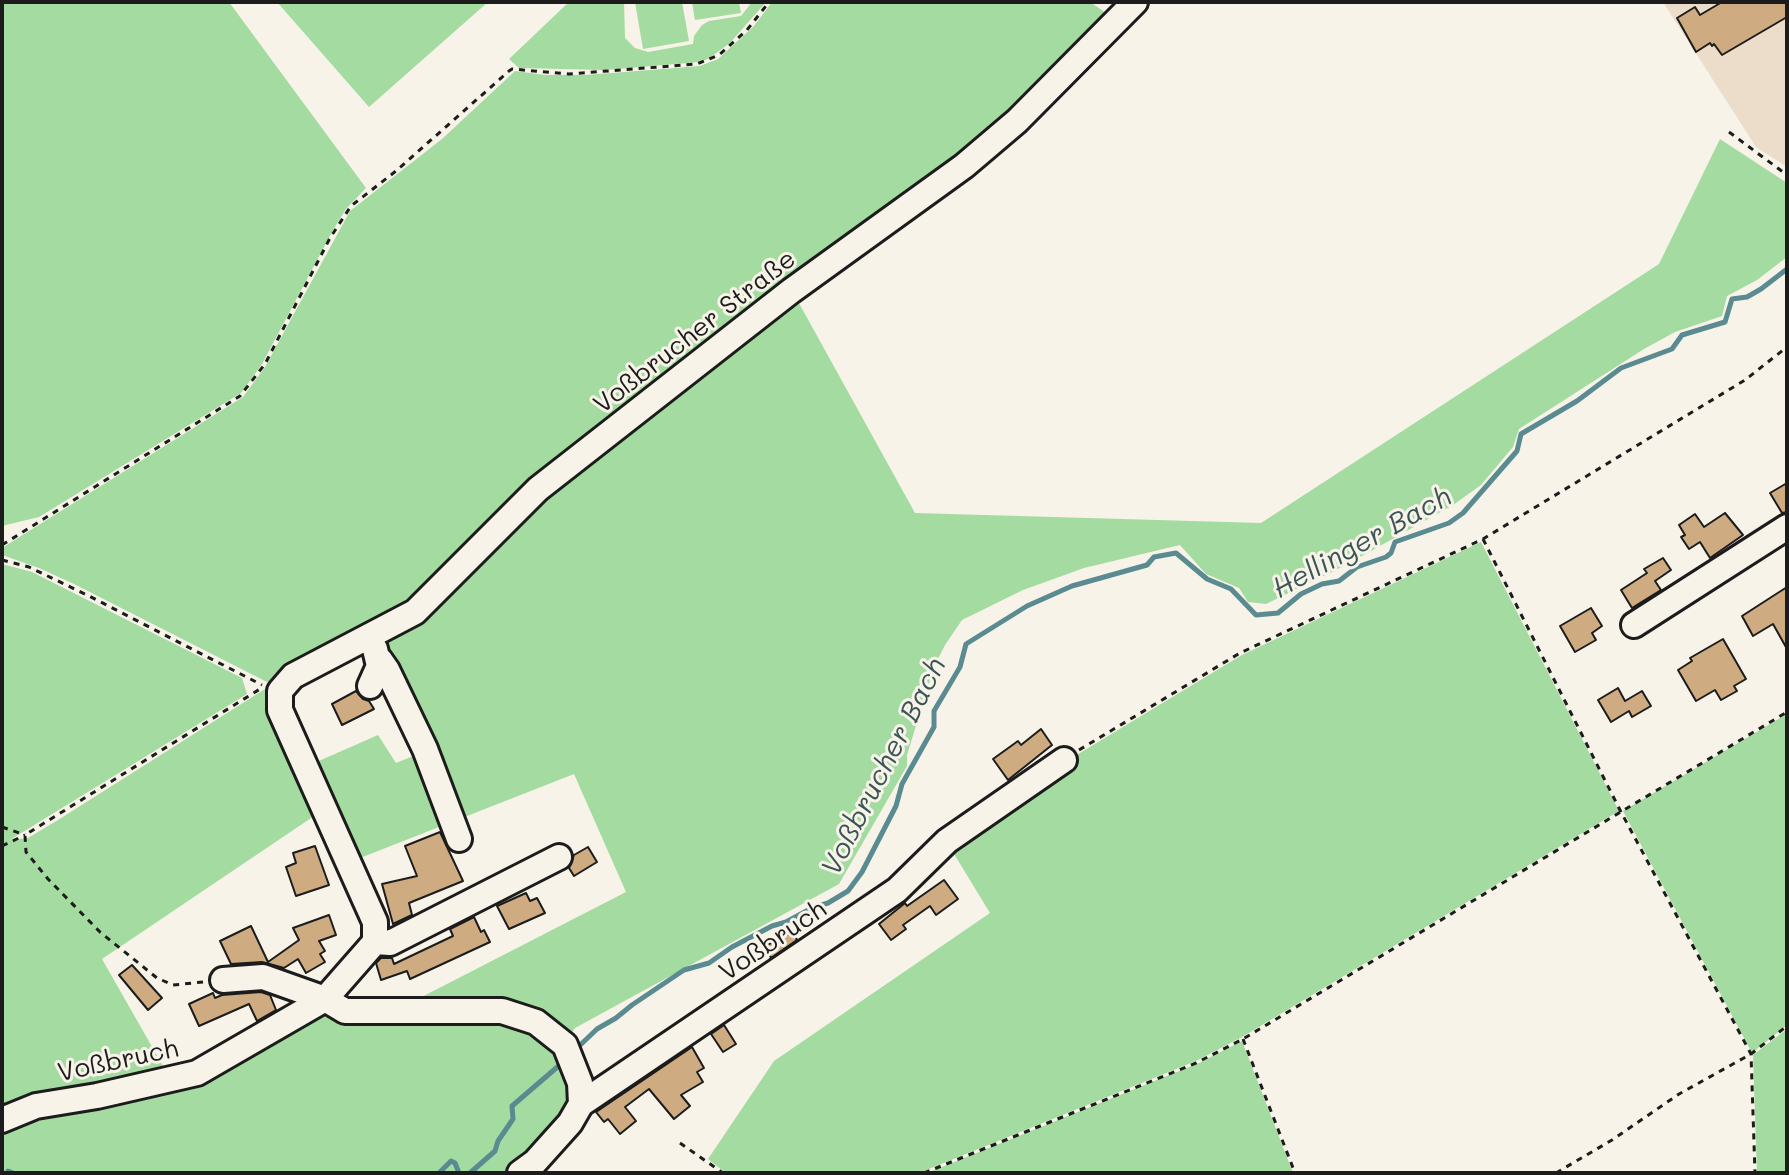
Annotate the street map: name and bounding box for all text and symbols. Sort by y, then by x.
street label: Voßbrucher Straße [588,243,802,421]
water label: Hellinger Bach [1267,480,1457,606]
water label: Voßbrucher Bach [815,652,953,882]
street label: Voßbruch [714,894,832,988]
street label: Voßbruch [55,1033,181,1089]

